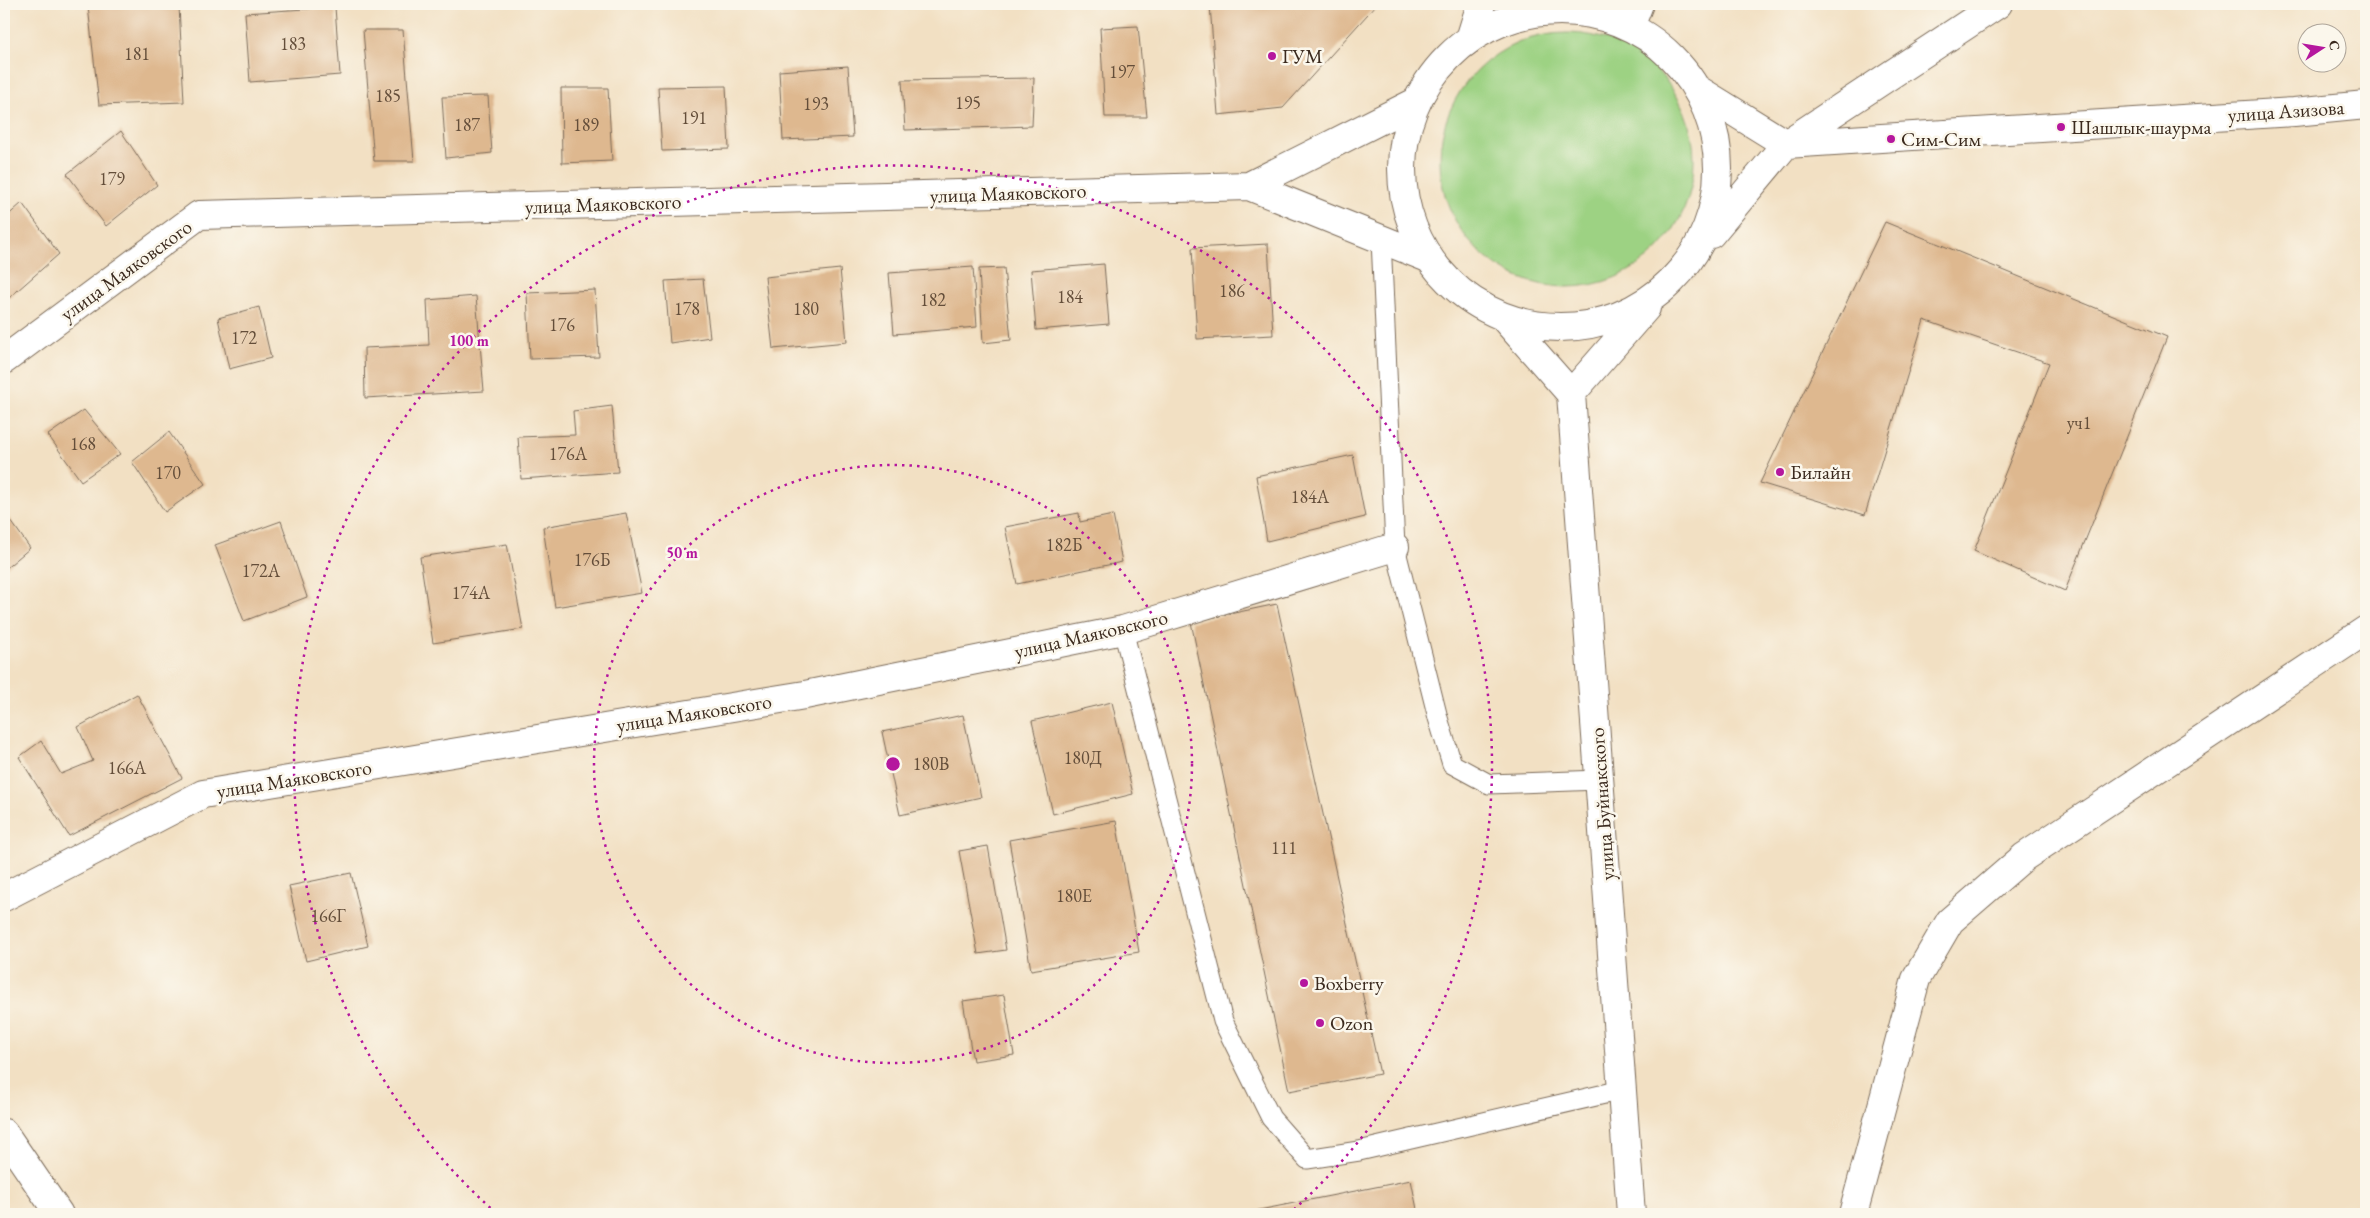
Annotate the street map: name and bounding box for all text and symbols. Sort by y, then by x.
north arrow [2298,22,2348,72]
house number: 183 [280,32,306,55]
text: С [2325,39,2345,52]
house number: 181 [124,42,150,65]
place label: ГУМ [1282,43,1323,69]
marker: ГУМ [1266,50,1278,62]
house number: 197 [1109,60,1135,83]
house number: 185 [375,84,401,107]
house number: 195 [955,91,981,114]
house number: 193 [803,92,829,115]
street label: улица Азизова [2227,94,2345,128]
house number: 191 [681,106,707,129]
house number: 187 [454,113,480,136]
house number: 189 [573,113,599,136]
place label: Шашлык-шаурма [2071,114,2211,140]
marker: Шашлык-шаурма [2055,121,2067,133]
place label: Сим-Сим [1901,126,1982,152]
marker: Сим-Сим [1885,133,1897,145]
house number: 179 [99,167,125,190]
street label: улица Маяковского [929,177,1087,209]
street label: улица Маяковского [524,188,682,220]
street label: улица Маяковского [55,213,197,327]
house number: 186 [1219,279,1245,302]
house number: 184 [1057,285,1083,308]
house number: 182 [920,288,946,311]
house number: 178 [674,297,700,320]
house number: 180 [793,297,819,320]
house number: 176 [549,313,575,336]
house number: 172 [231,326,257,349]
text: 100 m [449,331,489,350]
house number: уч1 [2067,411,2091,434]
house number: 168 [70,432,96,455]
house number: 176А [549,442,588,465]
place label: Билайн [1790,459,1851,485]
house number: 170 [155,461,181,484]
marker: Билайн [1774,466,1786,478]
house number: 184А [1291,485,1330,508]
house number: 182Б [1046,533,1082,556]
text: 50 m [666,543,698,562]
house number: 176Б [574,548,610,571]
house number: 172А [242,559,281,582]
house number: 174А [452,581,491,604]
street label: улица Маяковского [1012,604,1170,664]
street label: улица Маяковского [615,688,773,738]
street label: улица Буйнакского [1584,727,1620,881]
house number: 180Д [1064,746,1102,769]
house number: 180В [913,752,949,775]
street label: улица Маяковского [215,754,373,804]
centre of rings [884,755,902,773]
house number: 166А [108,756,147,779]
house number: 111 [1271,836,1297,859]
house number: 180Е [1056,884,1092,907]
house number: 166Г [310,904,346,927]
place label: Boxberry [1314,970,1384,996]
marker: Boxberry [1298,977,1310,989]
place label: Ozon [1330,1010,1374,1036]
marker: Ozon [1314,1017,1326,1029]

